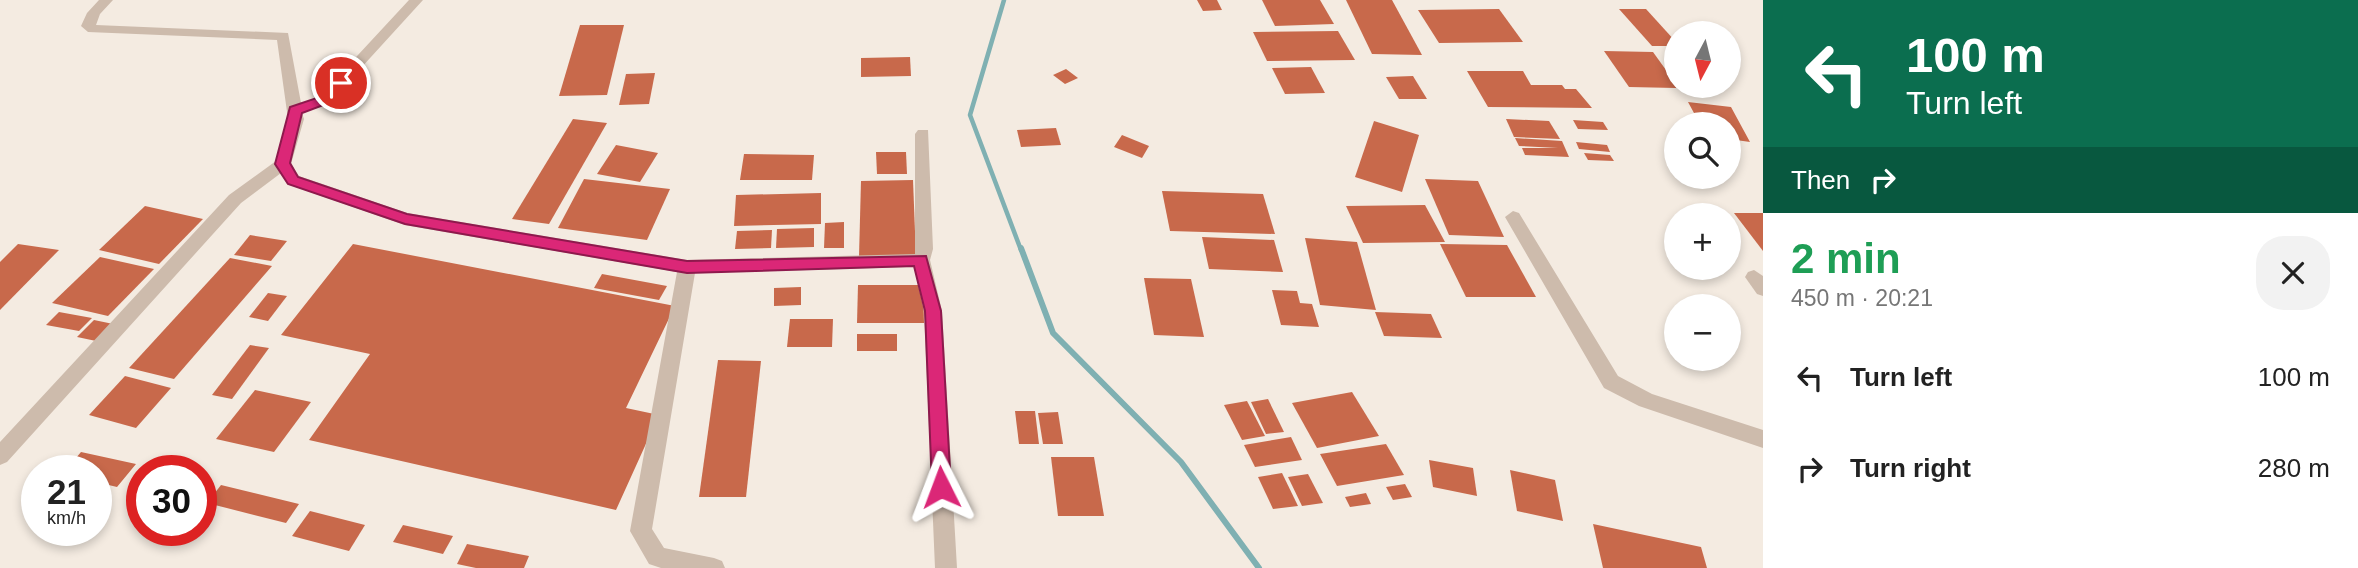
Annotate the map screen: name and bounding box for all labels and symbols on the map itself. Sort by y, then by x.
north arrow [1664,21,1741,98]
pin [311,53,371,113]
position arrow [904,450,978,524]
speed limit sign: 30 [126,455,217,546]

